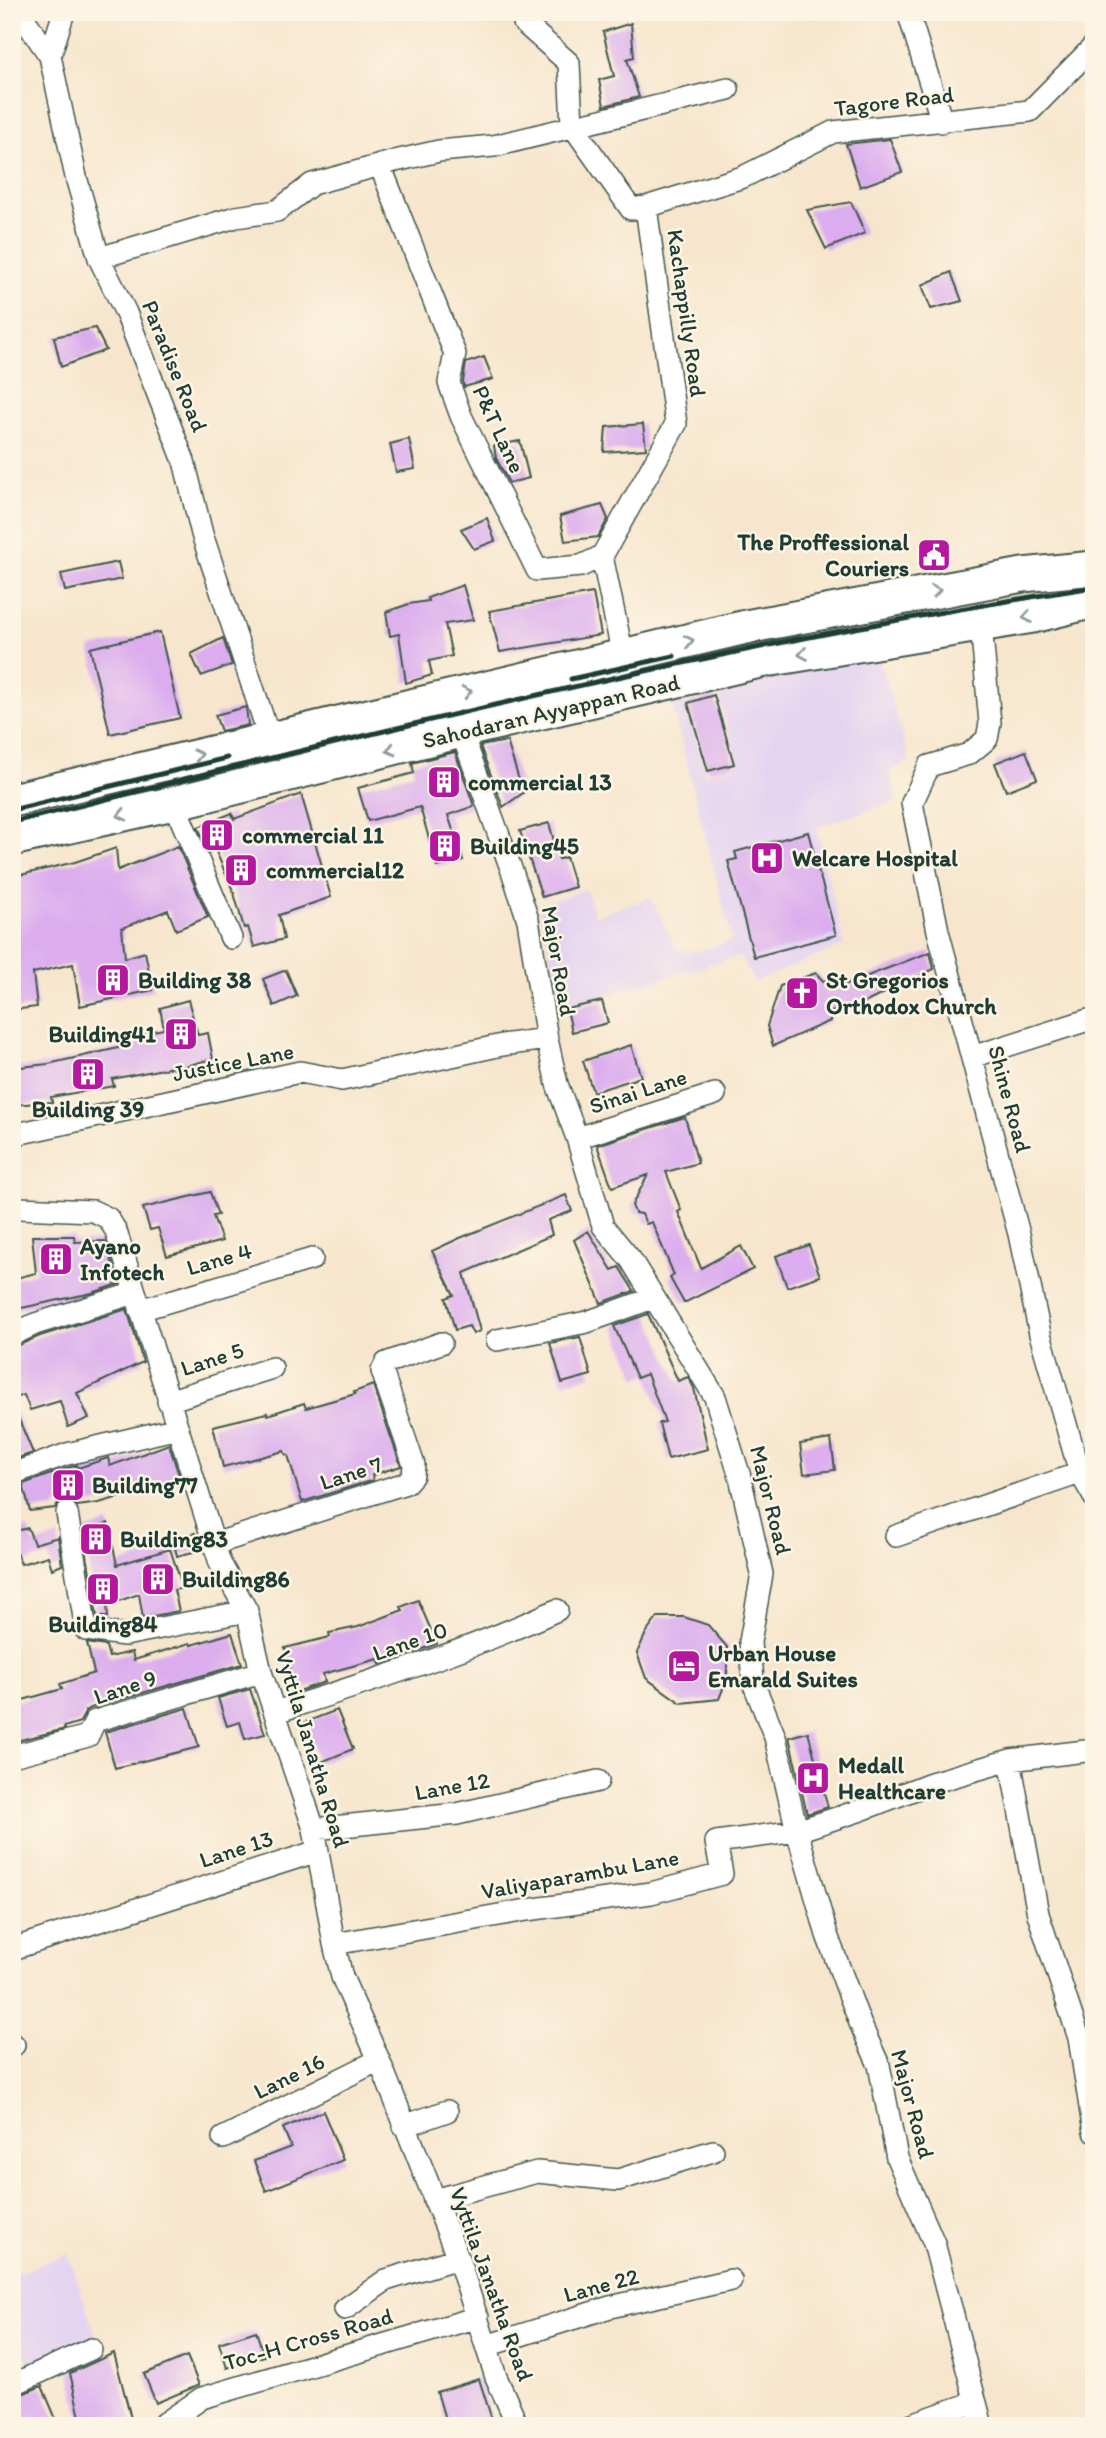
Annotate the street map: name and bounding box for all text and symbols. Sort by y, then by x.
street label: Tagore Road [833,80,956,122]
street label: Kachappilly Road [661,227,713,399]
street label: Paradise Road [136,296,214,436]
street label: P&T Lane [467,381,531,477]
place label: The Proffessional Couriers [736,528,909,582]
public building icon: The Proffessional Couriers [915,536,953,574]
one-way arrow [930,584,941,599]
one-way arrow [1021,609,1033,624]
one-way arrow [682,635,694,649]
one-way arrow [797,646,809,661]
street label: Sahodaran Ayyappan Road [420,668,683,754]
one-way arrow [461,686,473,701]
one-way arrow [385,742,397,756]
one-way arrow [192,749,204,764]
building icon: commercial 13 [425,763,463,801]
place label: commercial 13 [468,768,612,796]
one-way arrow [116,807,128,822]
building icon: commercial 11 [198,816,236,854]
place label: commercial 11 [242,821,384,849]
building icon: Building45 [426,827,464,865]
place label: Building45 [470,832,579,860]
hospital icon: Welcare Hospital [748,839,786,877]
place label: Welcare Hospital [792,844,958,872]
building icon: commercial12 [222,851,260,889]
place label: commercial12 [266,856,405,884]
street label: Major Road [536,904,583,1019]
building icon: Building 38 [94,961,132,999]
place label: Building 38 [138,966,252,994]
place label: St Gregorios Orthodox Church [826,966,997,1020]
church icon: St Gregorios Orthodox Church [783,974,821,1012]
building icon: Building41 [162,1015,200,1053]
place label: Building41 [49,1020,156,1048]
street label: Justice Lane [170,1037,296,1087]
street label: Shine Road [982,1042,1038,1156]
building icon: Building 39 [69,1055,107,1093]
street label: Sinai Lane [586,1062,690,1120]
place label: Building 39 [32,1095,144,1123]
place label: Ayano Infotech [79,1232,164,1286]
street label: Lane 4 [183,1236,255,1282]
building icon: Ayano Infotech [37,1240,75,1278]
street label: Lane 5 [177,1336,247,1382]
street label: Major Road [744,1442,798,1558]
street label: Lane 7 [316,1450,386,1496]
building icon: Building77 [49,1466,87,1504]
place label: Building77 [92,1471,198,1499]
building icon: Building83 [77,1520,115,1558]
place label: Building83 [120,1525,229,1553]
building icon: Building86 [139,1560,177,1598]
place label: Building86 [182,1565,290,1593]
building icon: Building84 [84,1570,122,1608]
place label: Building84 [48,1610,158,1638]
street label: Lane 10 [369,1615,451,1667]
place label: Urban House Emarald Suites [708,1639,858,1693]
street label: Vyttila Janatha Road [270,1647,356,1851]
hotel icon: Urban House Emarald Suites [665,1647,703,1685]
street label: Lane 9 [90,1663,160,1711]
place label: Medall Healthcare [838,1751,946,1805]
hospital icon: Medall Healthcare [794,1759,832,1797]
street label: Lane 12 [412,1766,492,1806]
street label: Lane 13 [196,1824,276,1874]
street label: Valiyaparambu Lane [479,1843,681,1905]
street label: Major Road [885,2046,941,2162]
street label: Lane 16 [249,2047,329,2105]
street label: Vyttila Janatha Road [444,2183,540,2385]
street label: Lane 22 [560,2262,642,2308]
street label: Toc-H Cross Road [220,2302,396,2376]

